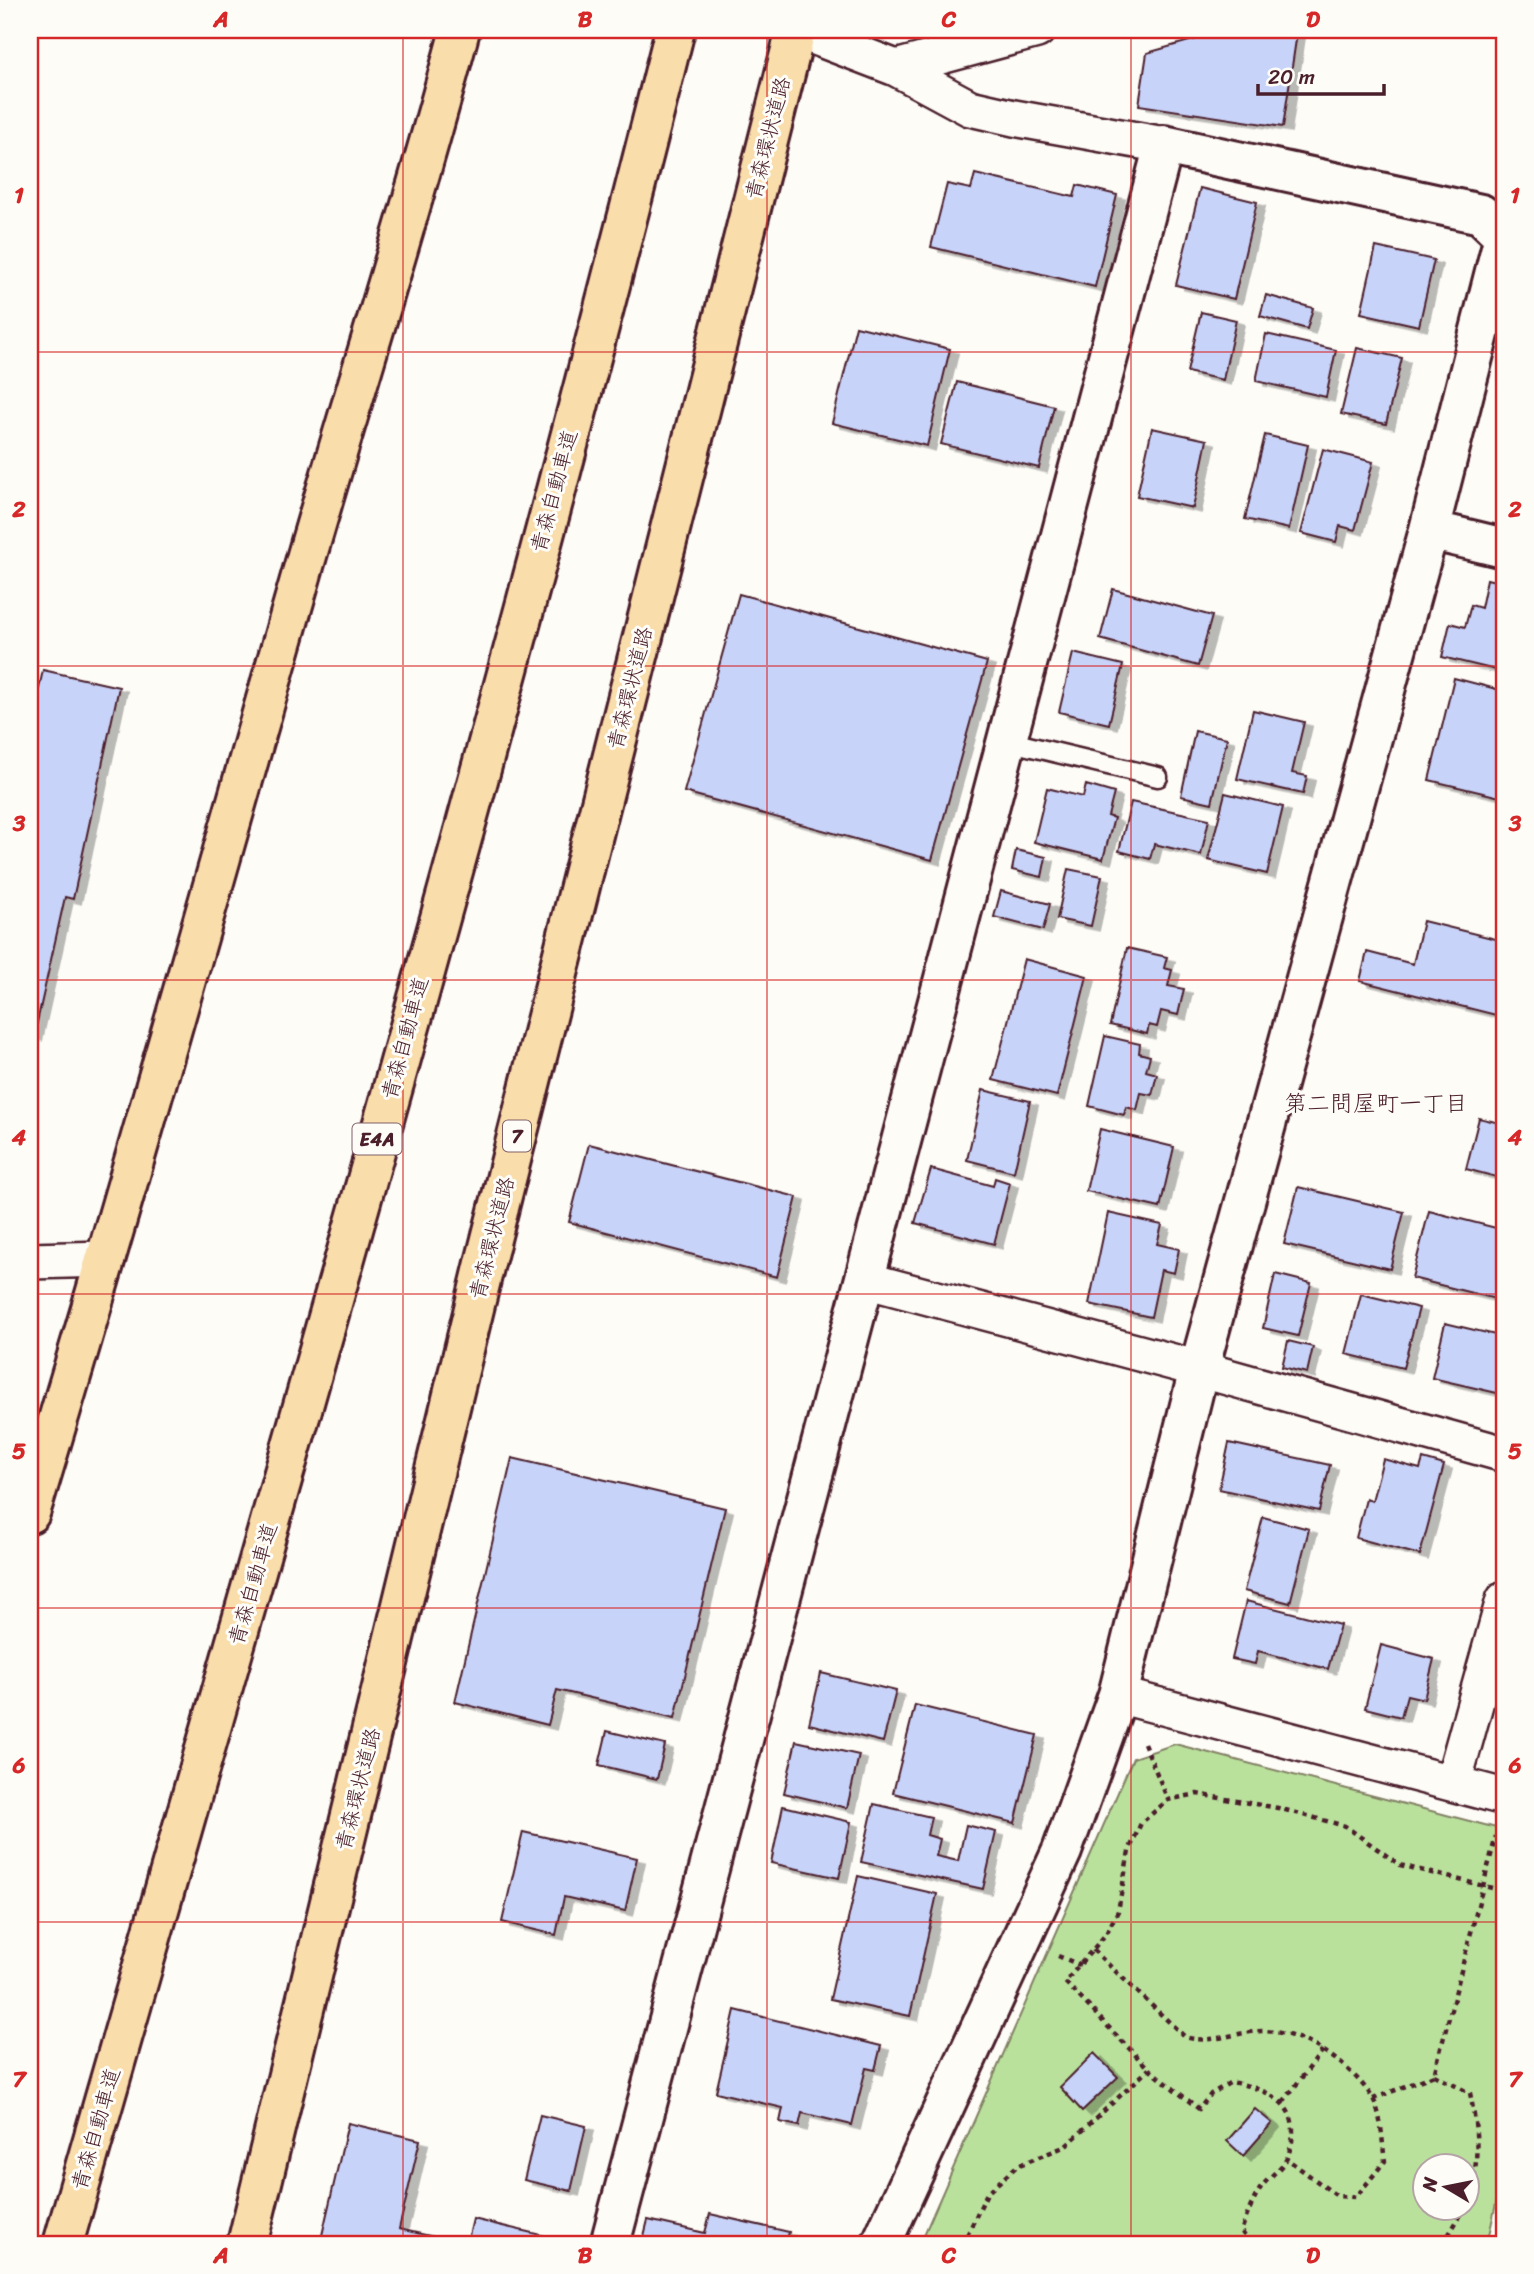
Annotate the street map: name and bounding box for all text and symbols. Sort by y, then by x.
text: A [212,0,229,40]
text: B [578,0,593,40]
text: C [941,0,957,40]
text: D [1306,0,1321,40]
scale bar [1258,52,1384,96]
text: 20 m [1268,58,1315,96]
street label: 青森環状道路 [734,72,802,204]
text: 1 [14,175,24,216]
text: 1 [1510,175,1520,216]
street label: 青森自動車道 [519,425,589,557]
text: 2 [11,489,26,530]
text: 2 [1507,489,1522,530]
street label: 青森環状道路 [596,622,664,754]
text: 3 [12,803,26,844]
text: 3 [1508,803,1522,844]
street label: 青森自動車道 [370,972,440,1104]
district label: 第二問屋町一丁目 [1284,1083,1468,1124]
text: 4 [11,1117,27,1158]
text: 4 [1507,1117,1523,1158]
road number: 7 [503,1120,531,1152]
road number: E4A [352,1124,402,1154]
street label: 青森環状道路 [458,1172,526,1304]
text: 5 [12,1431,26,1472]
text: 5 [1508,1431,1522,1472]
street label: 青森自動車道 [217,1518,289,1650]
street label: 青森環状道路 [324,1723,392,1855]
text: 6 [11,1745,26,1786]
text: 6 [1507,1745,1522,1786]
text: 7 [12,2059,27,2100]
text: 7 [1508,2059,1523,2100]
street label: 青森自動車道 [60,2063,132,2195]
north arrow [1412,2152,1482,2222]
text: N [1412,2174,1447,2194]
text: A [212,2235,229,2274]
text: B [578,2235,593,2274]
text: C [941,2235,957,2274]
text: D [1306,2235,1321,2274]

